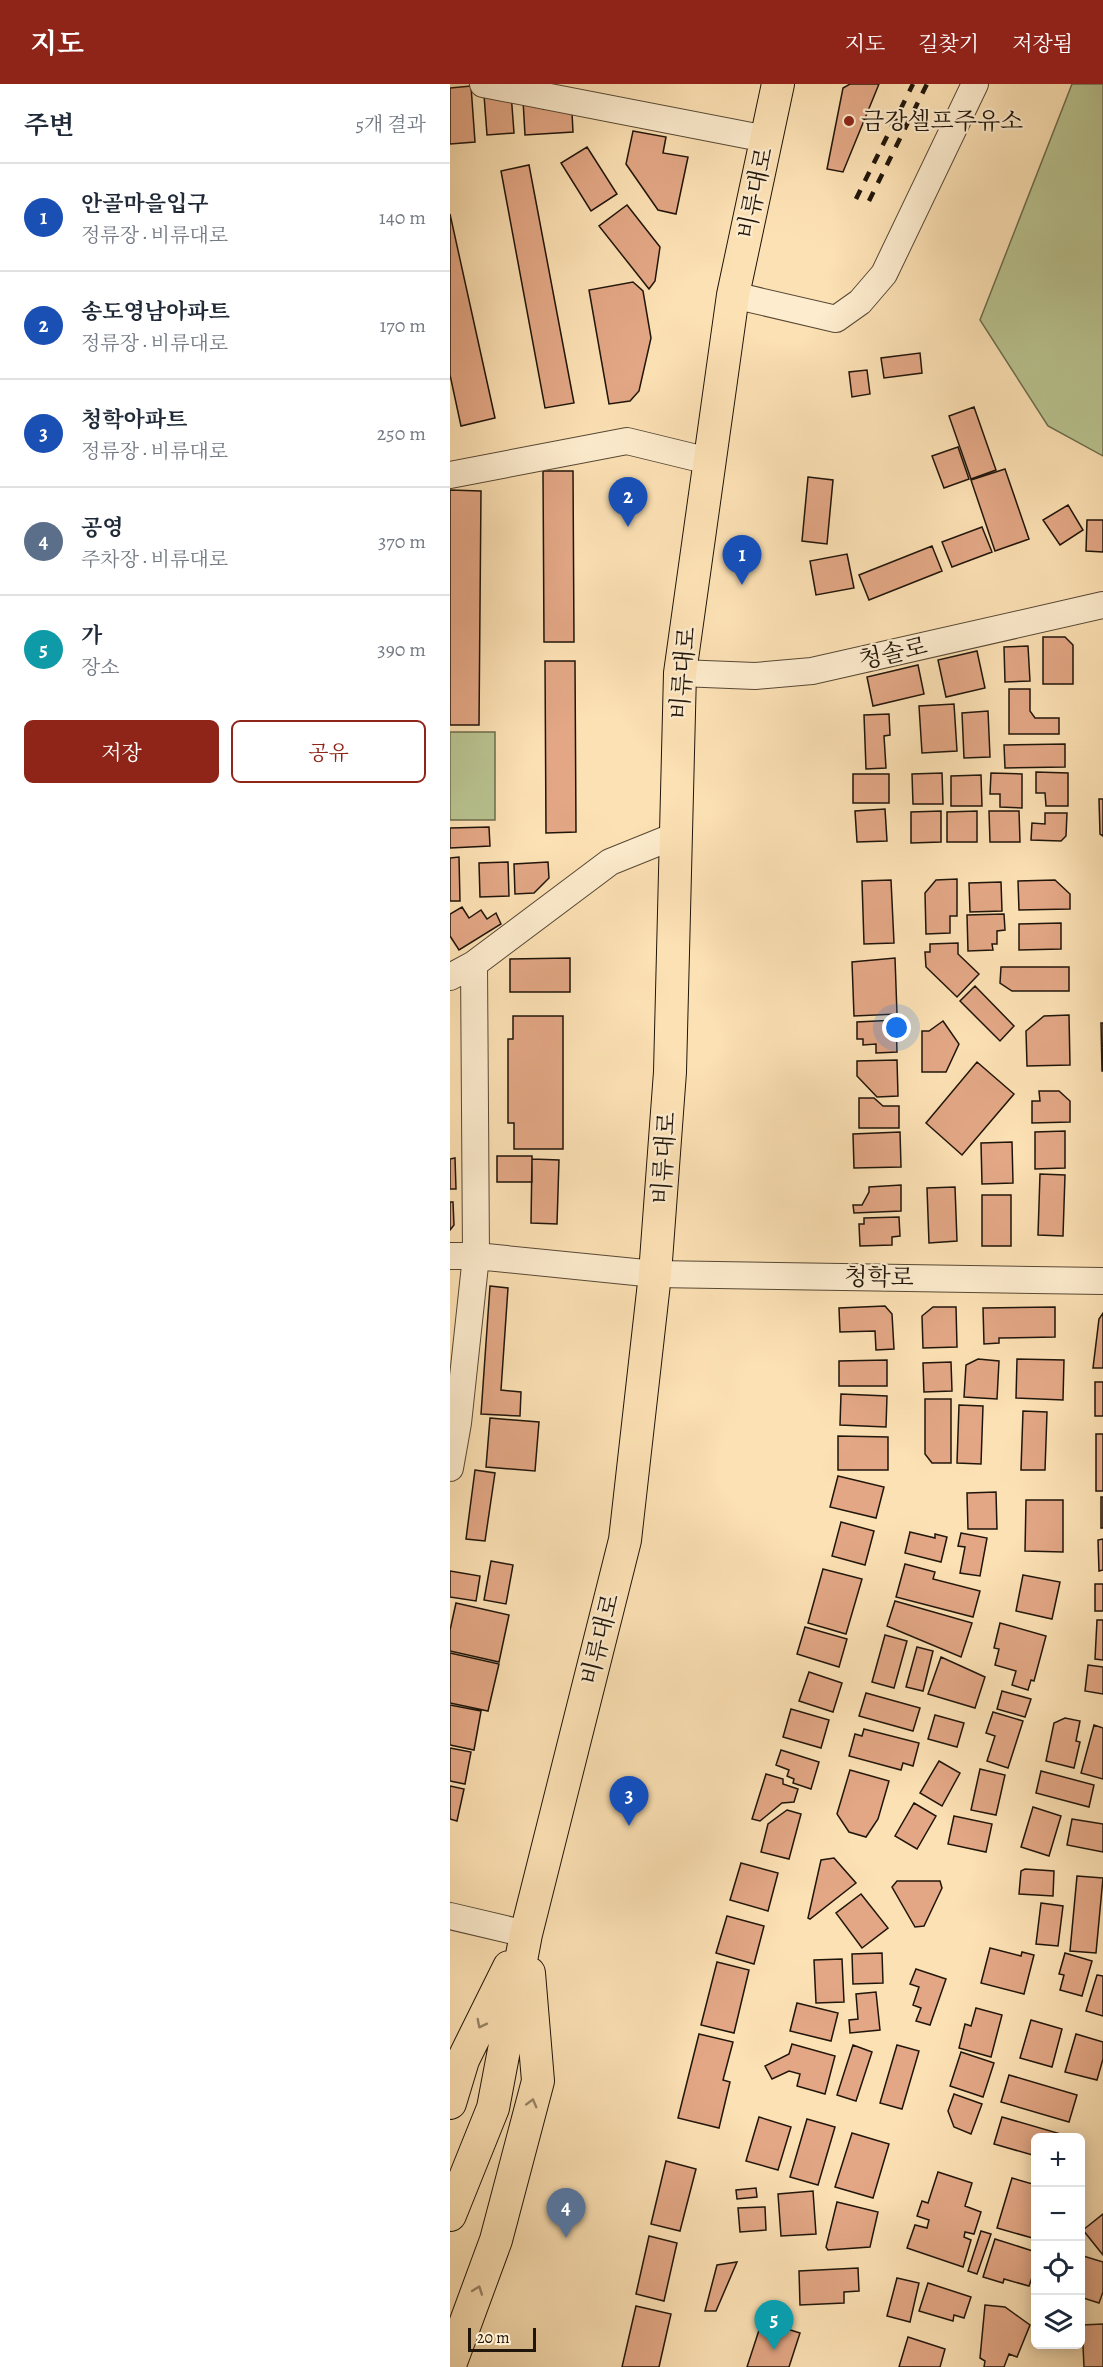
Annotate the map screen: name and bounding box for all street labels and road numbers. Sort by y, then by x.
street label: 비류대로 [730,144,780,242]
street label: 비류대로 [663,625,703,721]
street label: 청솔로 [856,630,930,676]
street label: 비류대로 [645,1111,683,1205]
street label: 청학로 [844,1260,914,1294]
street label: 비류대로 [573,1590,627,1688]

